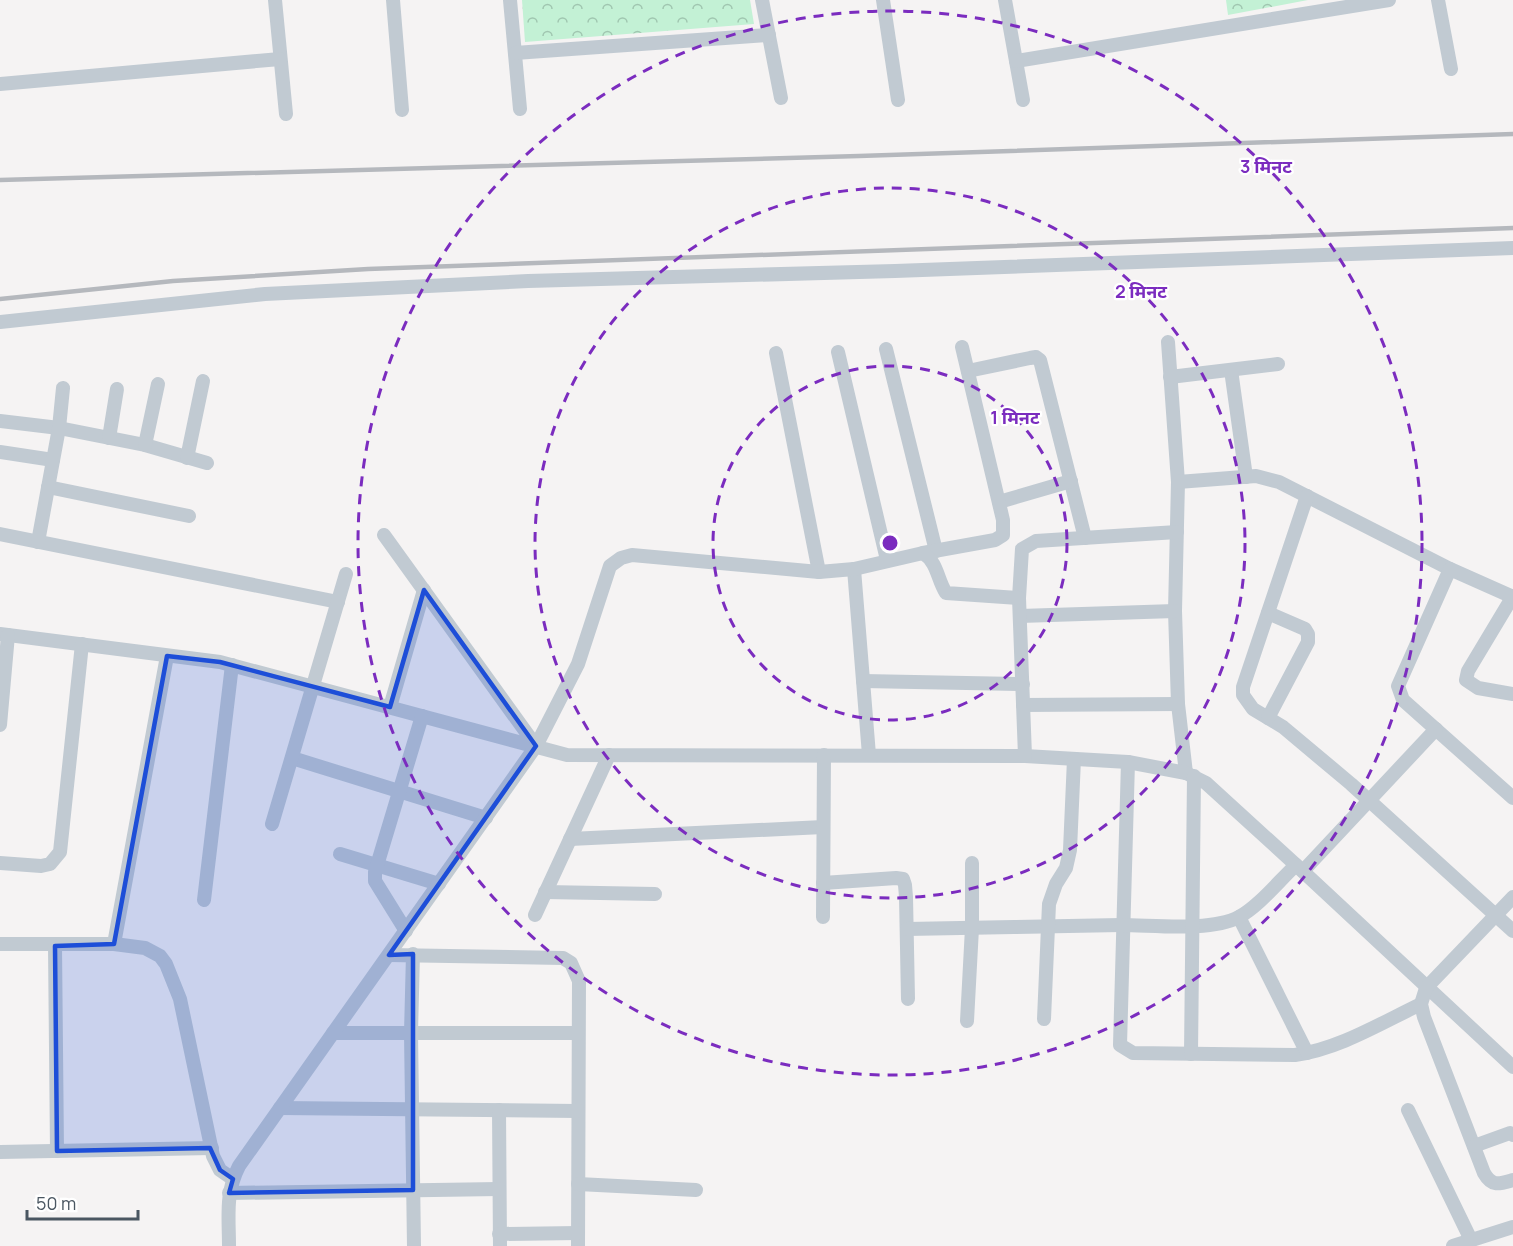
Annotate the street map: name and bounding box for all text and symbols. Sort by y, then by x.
text: 3 मिनट [1240,154,1292,178]
text: 2 मिनट [1115,279,1167,303]
text: 1 मिनट [990,405,1040,429]
centre of rings [880,533,900,553]
scale bar [27,1183,138,1221]
text: 50 m [36,1191,76,1215]

